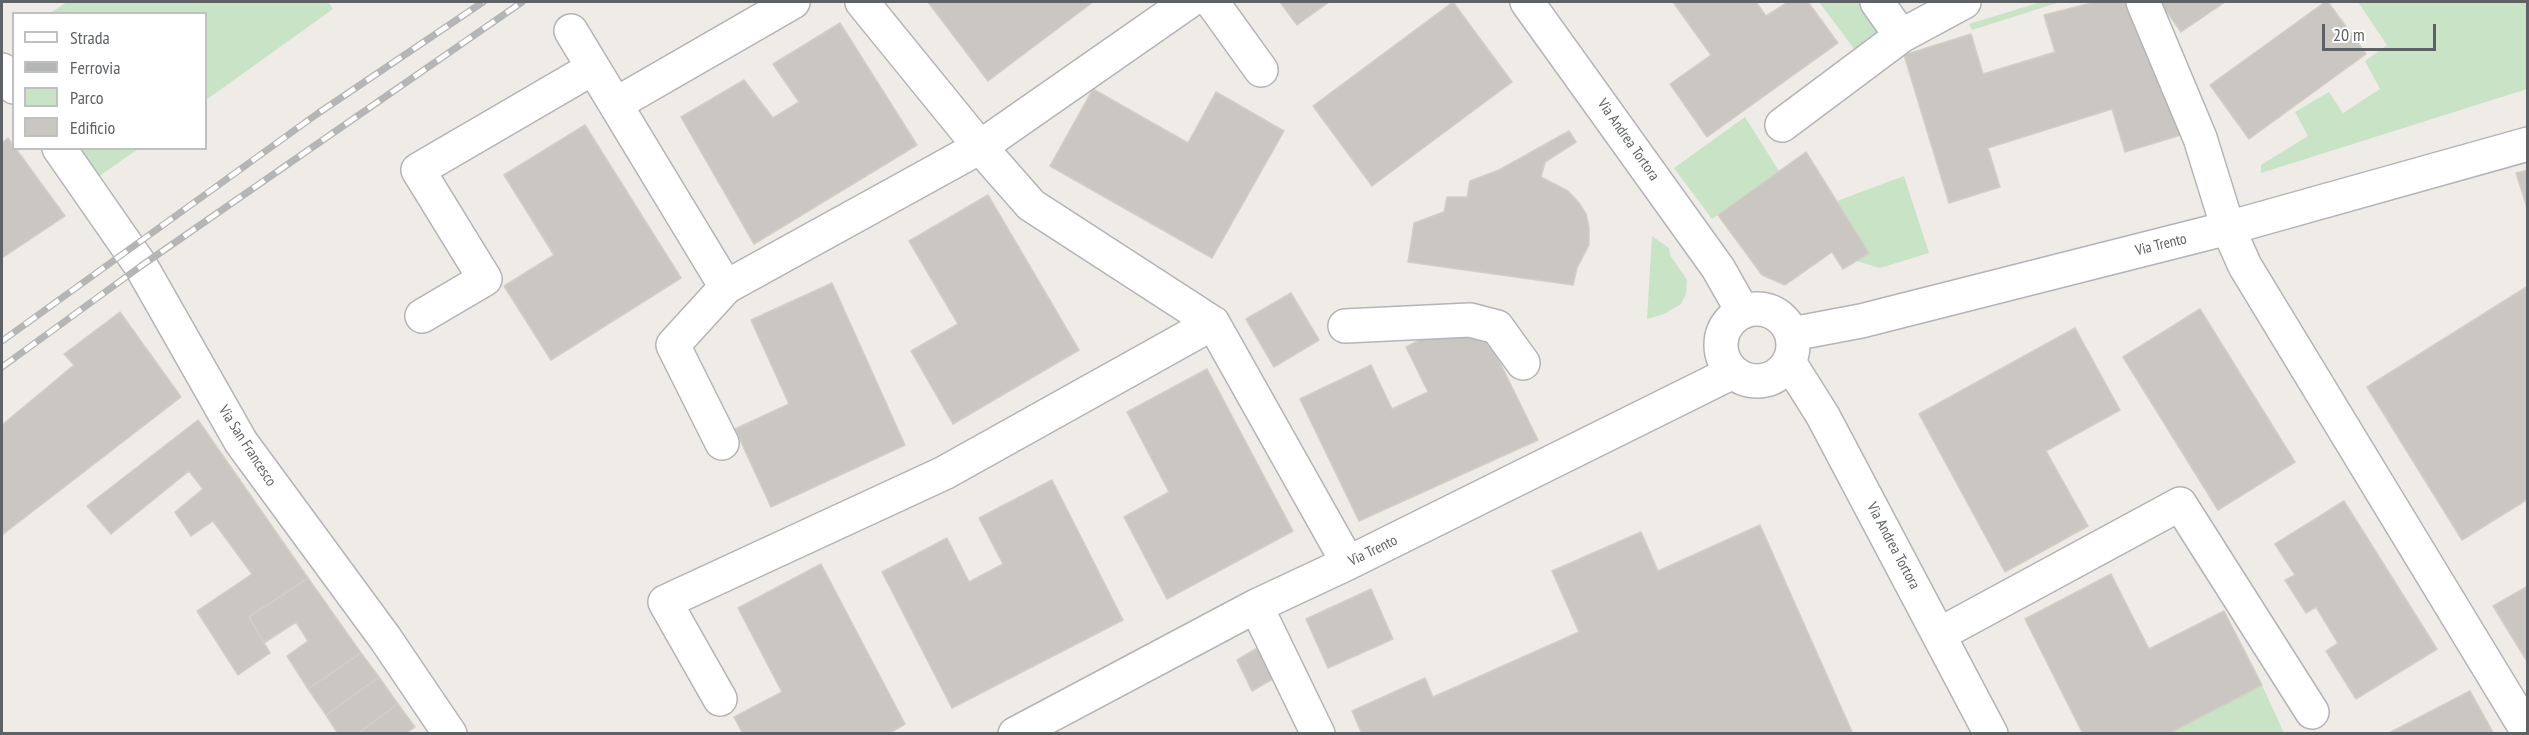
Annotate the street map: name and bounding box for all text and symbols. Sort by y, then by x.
legend [12,12,207,150]
scale bar [2325,12,2439,50]
text: 20 m [2333,23,2365,46]
text: Strada [70,26,110,49]
text: Ferrovia [70,56,120,79]
text: Parco [70,86,104,109]
street label: Via Andrea Tortora [1593,96,1663,184]
text: Edificio [70,116,115,139]
street label: Via Trento [2134,230,2188,260]
street label: Via San Francesco [214,402,280,490]
street label: Via Andrea Tortora [1863,500,1923,592]
street label: Via Trento [1346,531,1400,571]

